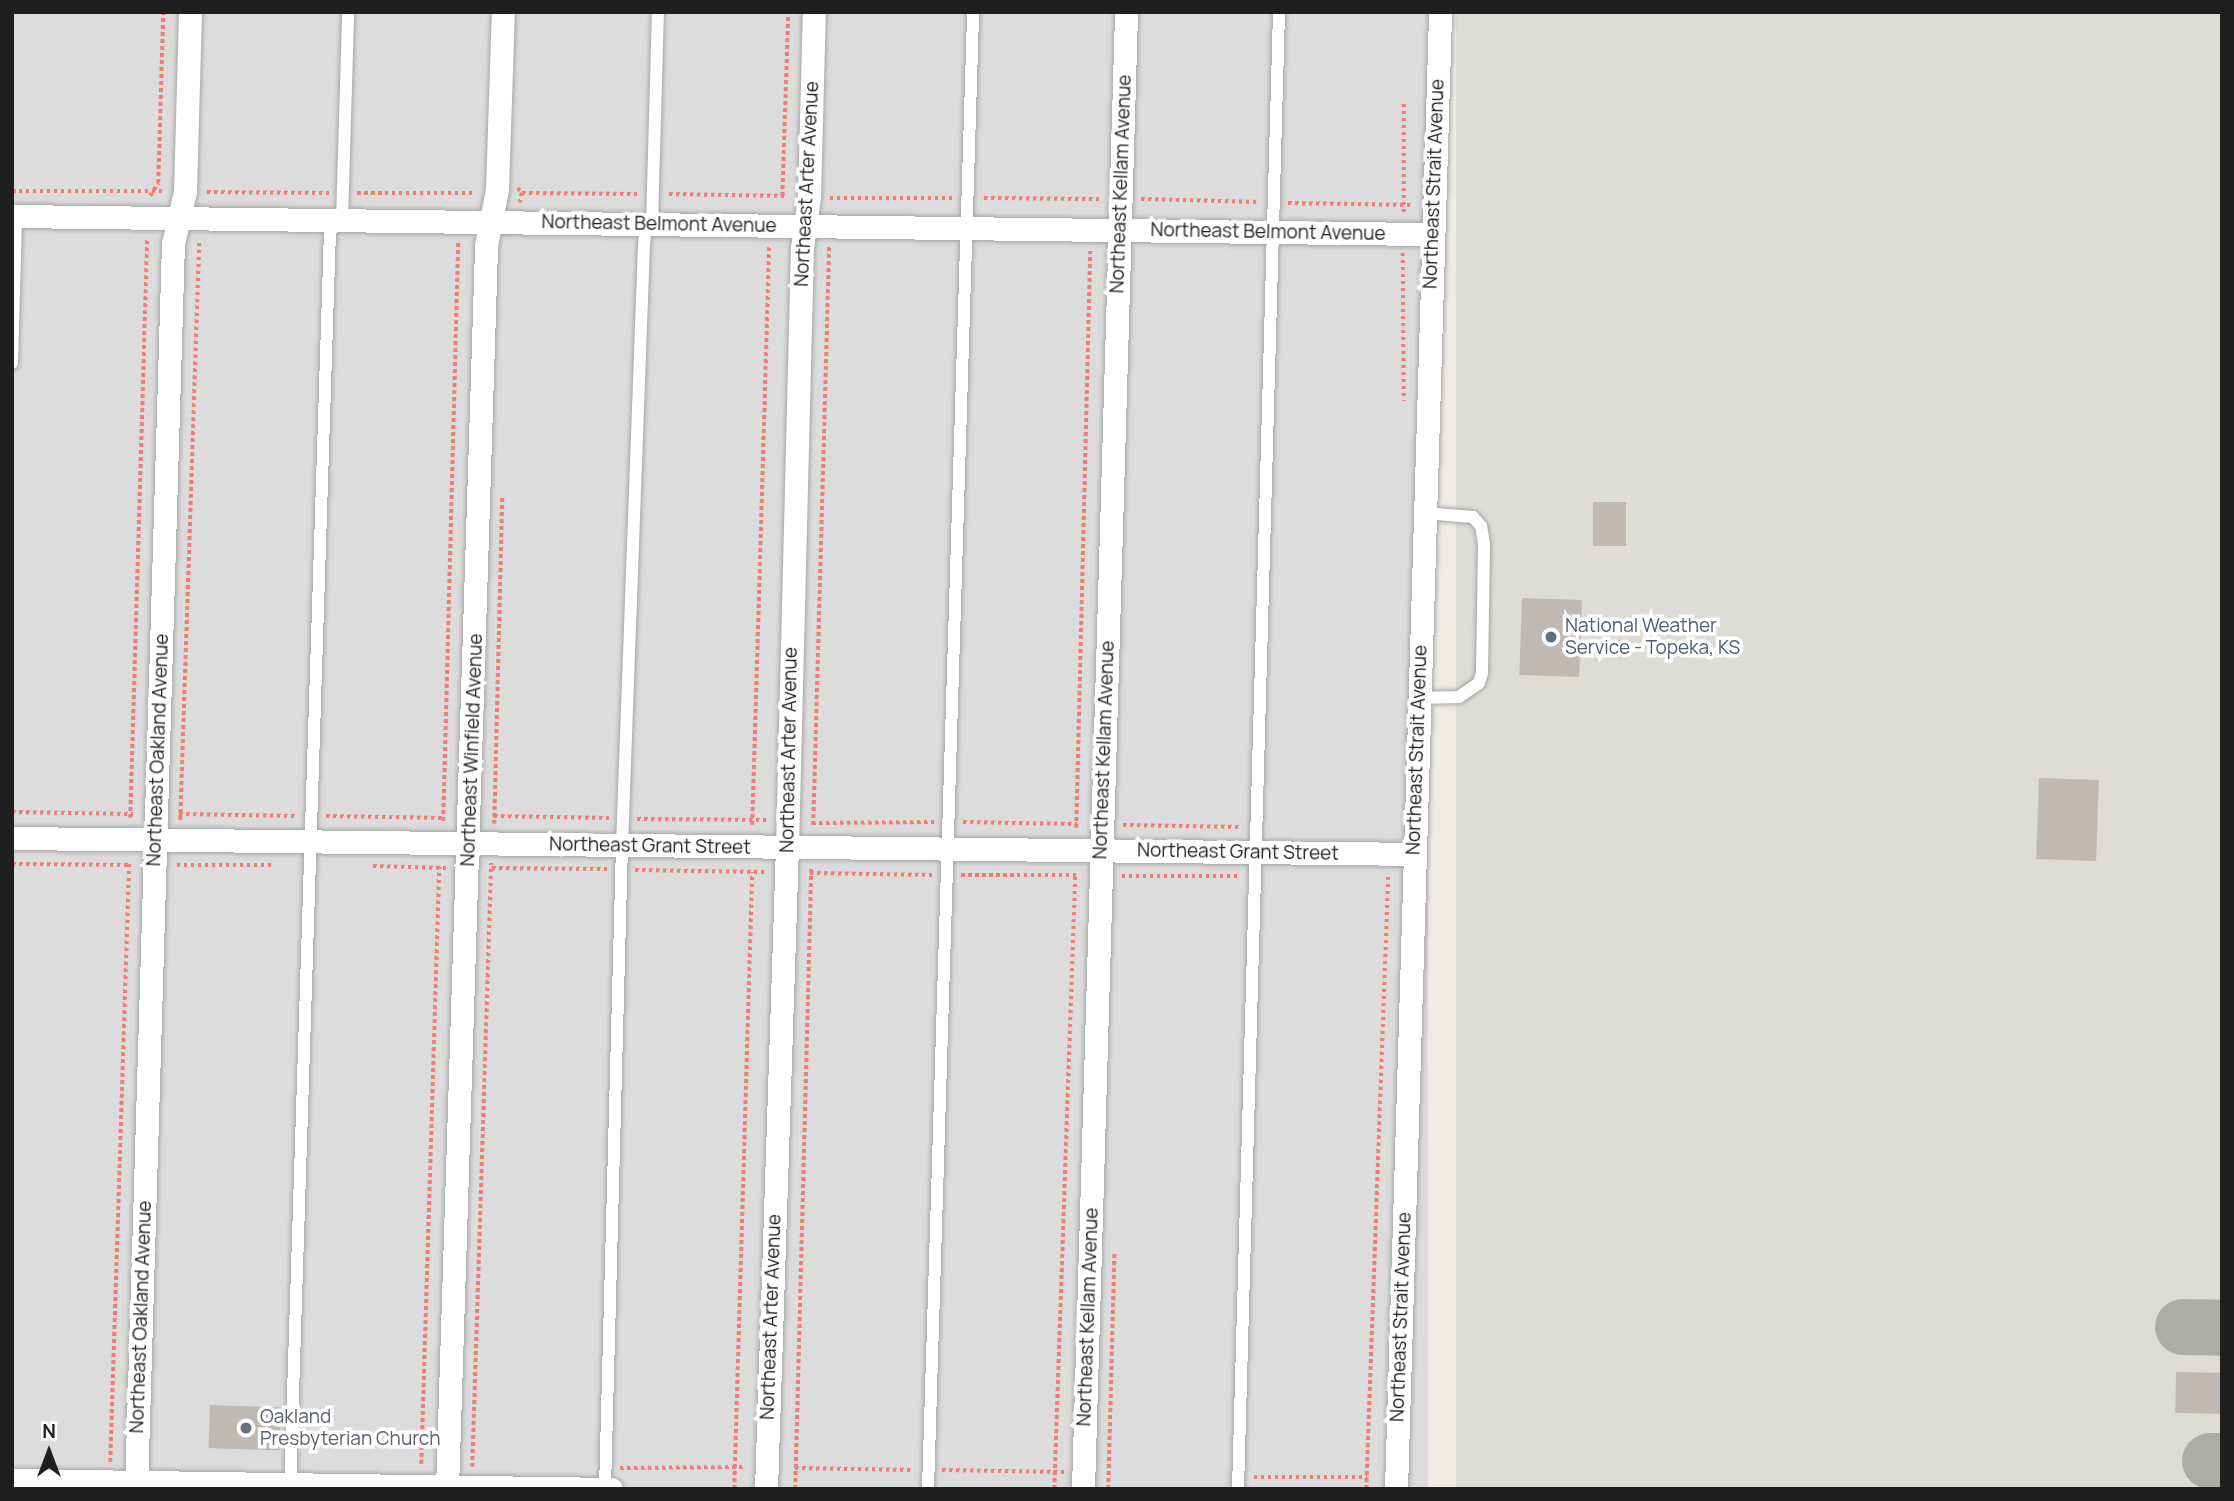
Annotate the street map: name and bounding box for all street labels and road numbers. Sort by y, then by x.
street label: Northeast Kellam Avenue [1106,74,1136,294]
street label: Northeast Strait Avenue [1419,79,1449,289]
street label: Northeast Arter Avenue [790,81,824,287]
street label: Northeast Belmont Avenue [541,211,777,237]
street label: Northeast Belmont Avenue [1150,219,1386,245]
street label: Northeast Oakland Avenue [143,633,173,867]
street label: Northeast Winfield Avenue [457,633,487,867]
street label: Northeast Kellam Avenue [1089,640,1119,860]
street label: Northeast Strait Avenue [1402,645,1432,855]
street label: Northeast Arter Avenue [776,647,802,853]
street label: Northeast Grant Street [549,833,751,859]
street label: Northeast Grant Street [1137,839,1339,865]
street label: Northeast Oakland Avenue [126,1200,156,1434]
street label: Northeast Kellam Avenue [1073,1207,1103,1427]
street label: Northeast Strait Avenue [1386,1212,1416,1422]
street label: Northeast Arter Avenue [756,1214,786,1420]

